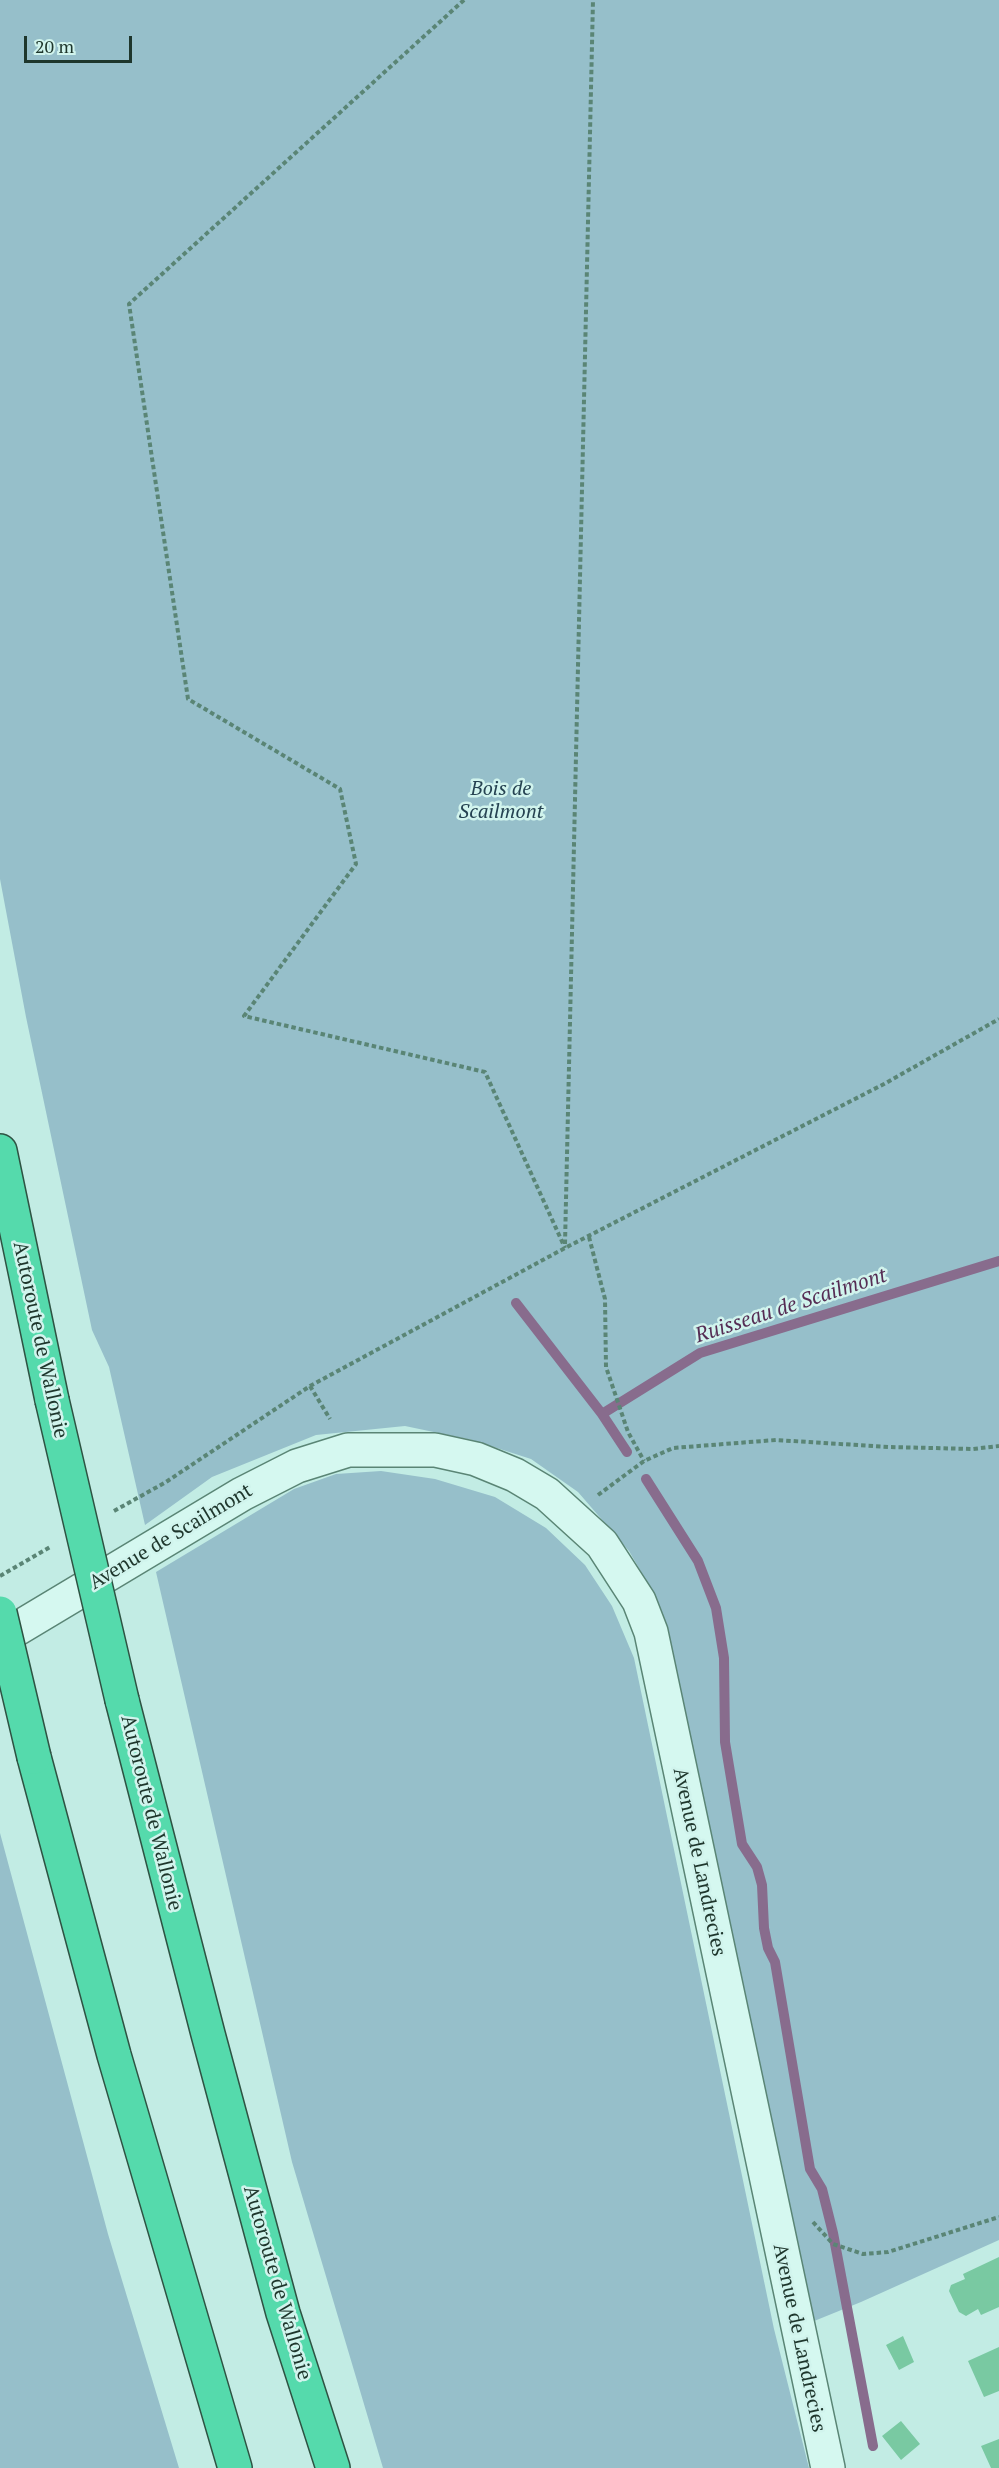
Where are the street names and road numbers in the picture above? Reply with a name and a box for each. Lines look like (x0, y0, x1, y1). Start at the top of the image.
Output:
street label: Autoroute de Wallonie (7, 1239, 73, 1441)
street label: Avenue de Scailmont (85, 1479, 257, 1595)
street label: Autoroute de Wallonie (115, 1713, 187, 1913)
street label: Avenue de Landrecies (667, 1765, 731, 1959)
street label: Autoroute de Wallonie (238, 2183, 316, 2383)
street label: Avenue de Landrecies (767, 2241, 831, 2435)

